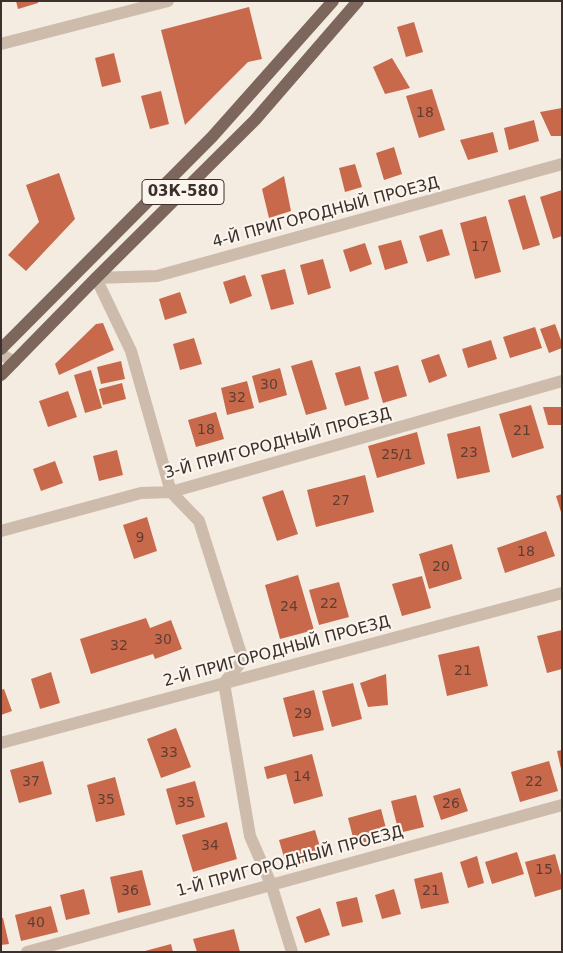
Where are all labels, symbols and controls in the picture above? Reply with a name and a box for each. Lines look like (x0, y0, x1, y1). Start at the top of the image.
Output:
house number: 18 (416, 105, 434, 121)
street label: 4-Й ПРИГОРОДНЫЙ ПРОЕЗД (210, 173, 442, 253)
road number: 03К-580 (142, 180, 224, 204)
house number: 17 (471, 239, 489, 255)
house number: 30 (260, 377, 278, 393)
house number: 32 (228, 390, 246, 406)
street label: 3-Й ПРИГОРОДНЫЙ ПРОЕЗД (162, 404, 394, 484)
house number: 18 (197, 422, 215, 438)
house number: 21 (513, 423, 531, 439)
house number: 23 (460, 445, 478, 461)
house number: 25/1 (381, 447, 413, 463)
house number: 27 (332, 493, 350, 509)
house number: 9 (136, 530, 144, 546)
house number: 18 (517, 544, 535, 560)
house number: 20 (432, 559, 450, 575)
house number: 22 (320, 596, 338, 612)
house number: 24 (280, 599, 298, 615)
street label: 2-Й ПРИГОРОДНЫЙ ПРОЕЗД (161, 612, 393, 692)
house number: 30 (154, 632, 172, 648)
house number: 32 (110, 638, 128, 654)
house number: 21 (454, 663, 472, 679)
house number: 29 (294, 706, 312, 722)
house number: 33 (160, 745, 178, 761)
house number: 14 (293, 769, 311, 785)
house number: 37 (22, 774, 40, 790)
house number: 22 (525, 774, 543, 790)
house number: 35 (97, 792, 115, 808)
house number: 35 (177, 795, 195, 811)
house number: 26 (442, 796, 460, 812)
street label: 1-Й ПРИГОРОДНЫЙ ПРОЕЗД (174, 822, 406, 902)
house number: 34 (201, 838, 219, 854)
house number: 15 (535, 862, 553, 878)
house number: 36 (121, 883, 139, 899)
house number: 21 (422, 883, 440, 899)
house number: 40 (27, 915, 45, 931)

